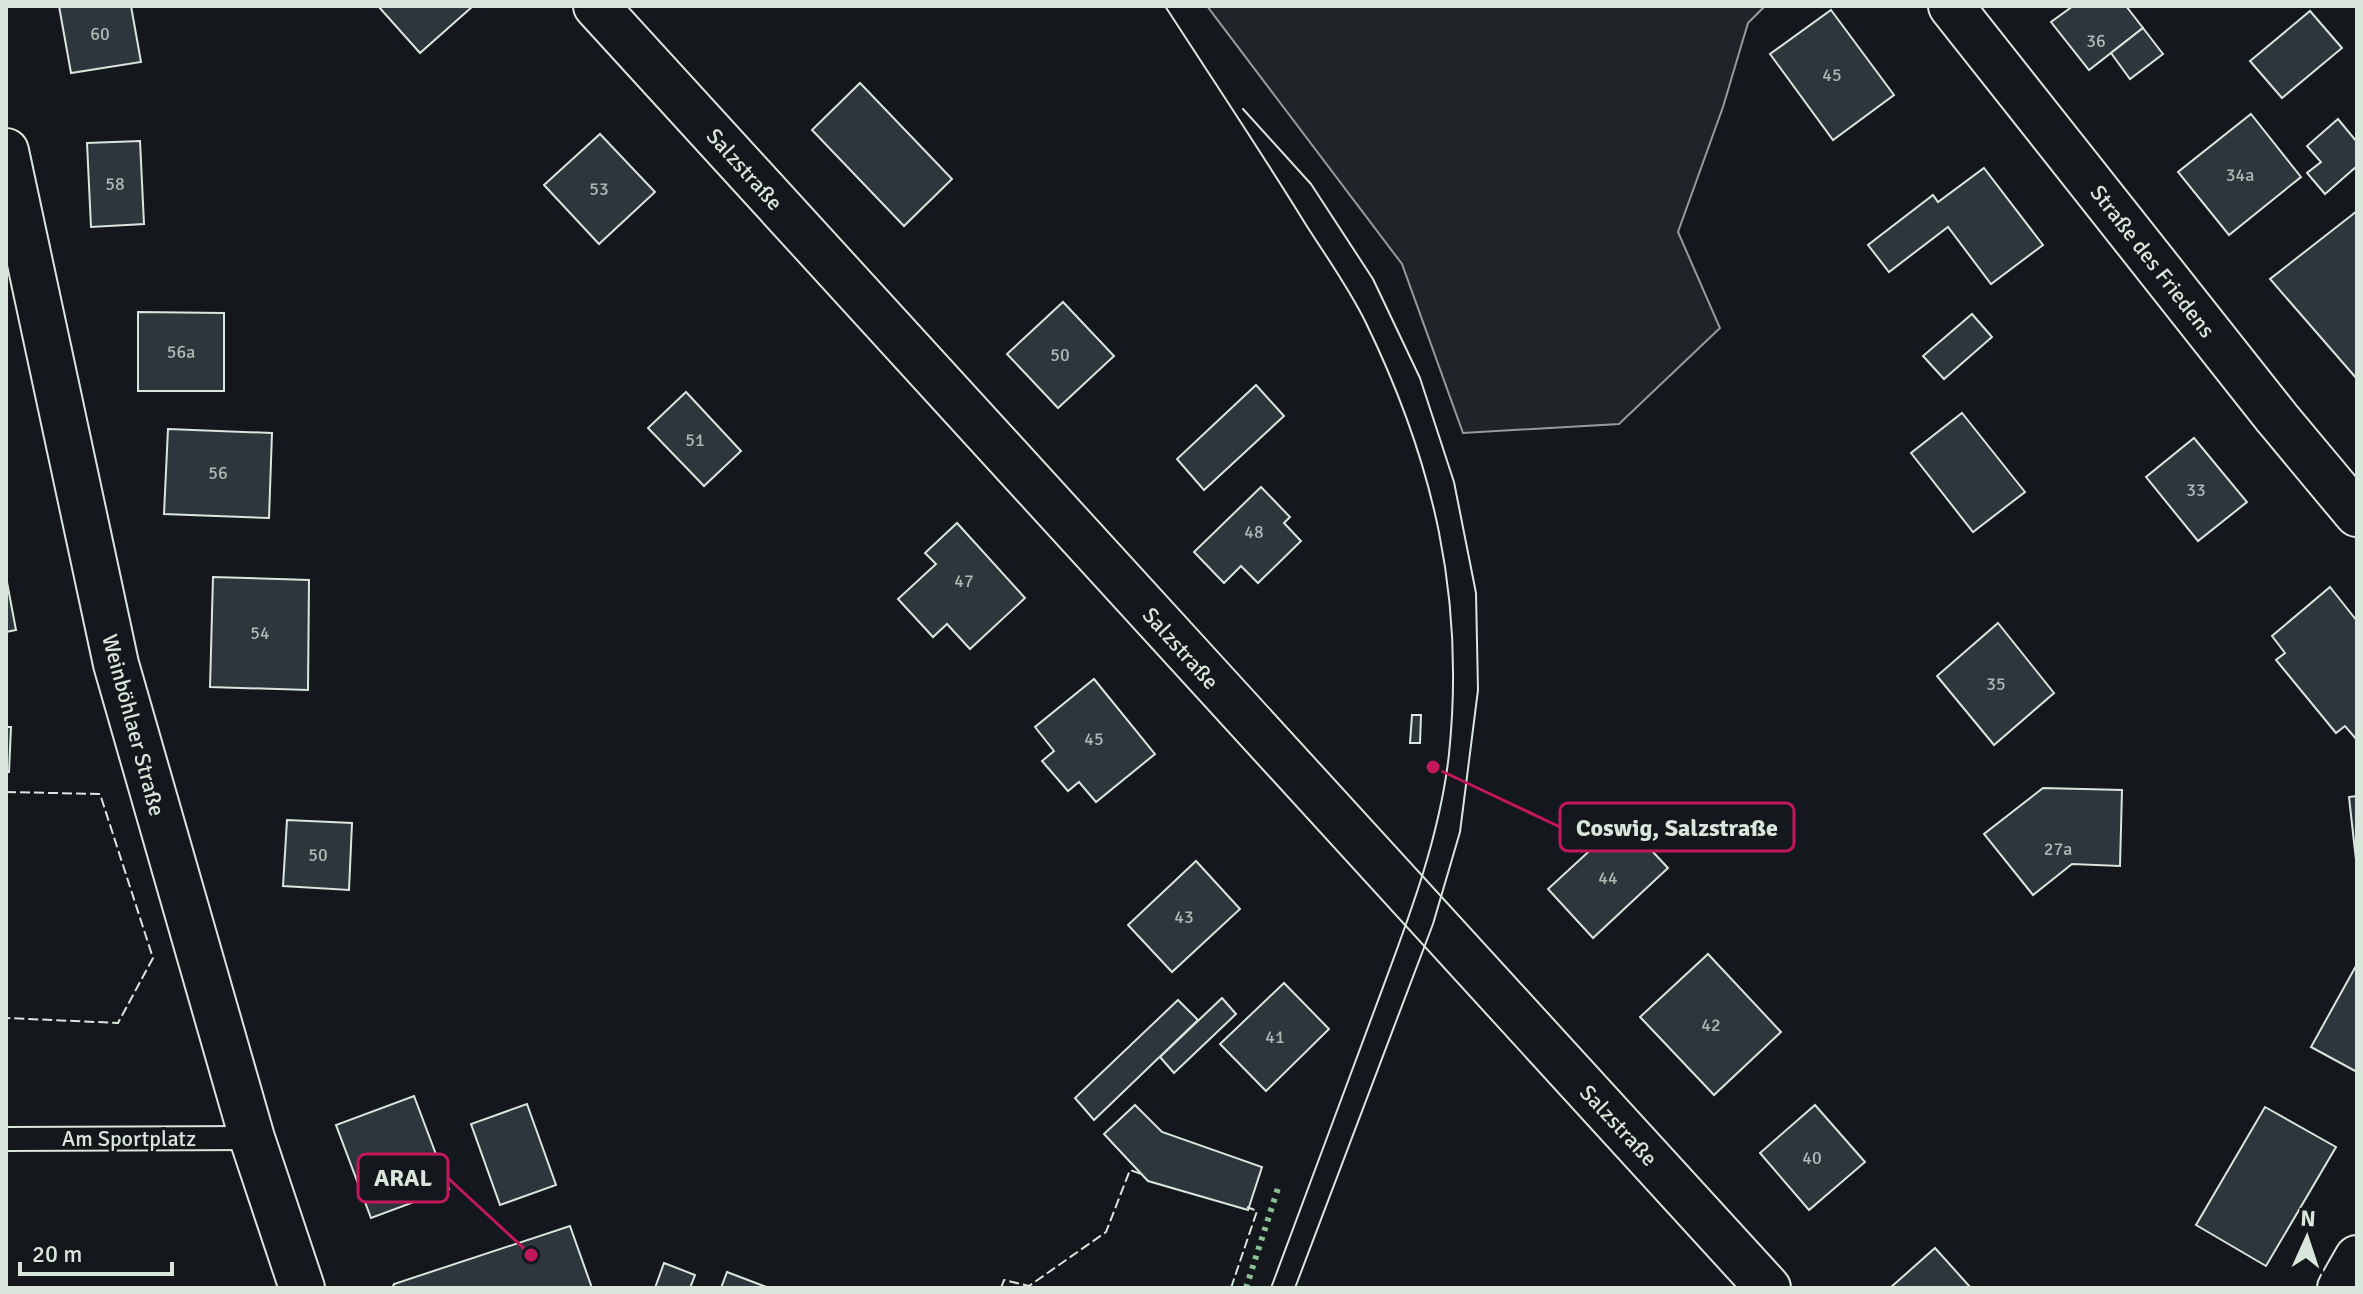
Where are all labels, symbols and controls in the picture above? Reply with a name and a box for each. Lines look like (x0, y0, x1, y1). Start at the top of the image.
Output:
house number: 60 (90, 23, 110, 45)
house number: 36 (2086, 30, 2106, 52)
house number: 45 (1822, 64, 1842, 86)
street label: Salzstraße (701, 123, 789, 216)
house number: 34a (2226, 164, 2254, 186)
house number: 58 (105, 173, 125, 195)
house number: 53 (589, 178, 609, 200)
street label: Straße des Friedens (2085, 180, 2221, 343)
house number: 56a (167, 341, 195, 363)
house number: 50 (1050, 344, 1070, 366)
house number: 51 (685, 429, 705, 451)
house number: 56 (208, 462, 228, 484)
house number: 33 (2186, 479, 2206, 501)
house number: 48 (1244, 521, 1264, 543)
house number: 47 (954, 570, 974, 592)
street label: Salzstraße (1137, 602, 1225, 695)
house number: 54 (250, 622, 270, 644)
street label: Weinböhlaer Straße (96, 631, 171, 819)
house number: 35 (1986, 673, 2006, 695)
house number: 45 (1084, 728, 1104, 750)
callout: Coswig, Salzstraße (1560, 803, 1794, 851)
text: Coswig, Salzstraße (1576, 813, 1778, 843)
house number: 27a (2044, 838, 2072, 860)
house number: 50 (308, 844, 328, 866)
house number: 44 (1598, 867, 1618, 889)
house number: 43 (1174, 906, 1194, 928)
house number: 42 (1701, 1014, 1721, 1036)
house number: 41 (1265, 1026, 1285, 1048)
street label: Salzstraße (1574, 1079, 1663, 1172)
street label: Am Sportplatz (62, 1125, 196, 1152)
house number: 40 (1802, 1147, 1822, 1169)
callout: ARAL (358, 1154, 448, 1202)
text: ARAL (374, 1163, 432, 1193)
north arrow (2267, 1198, 2347, 1278)
text: N (2300, 1205, 2316, 1232)
scale bar (20, 1226, 172, 1276)
text: 20 m (32, 1239, 82, 1269)

